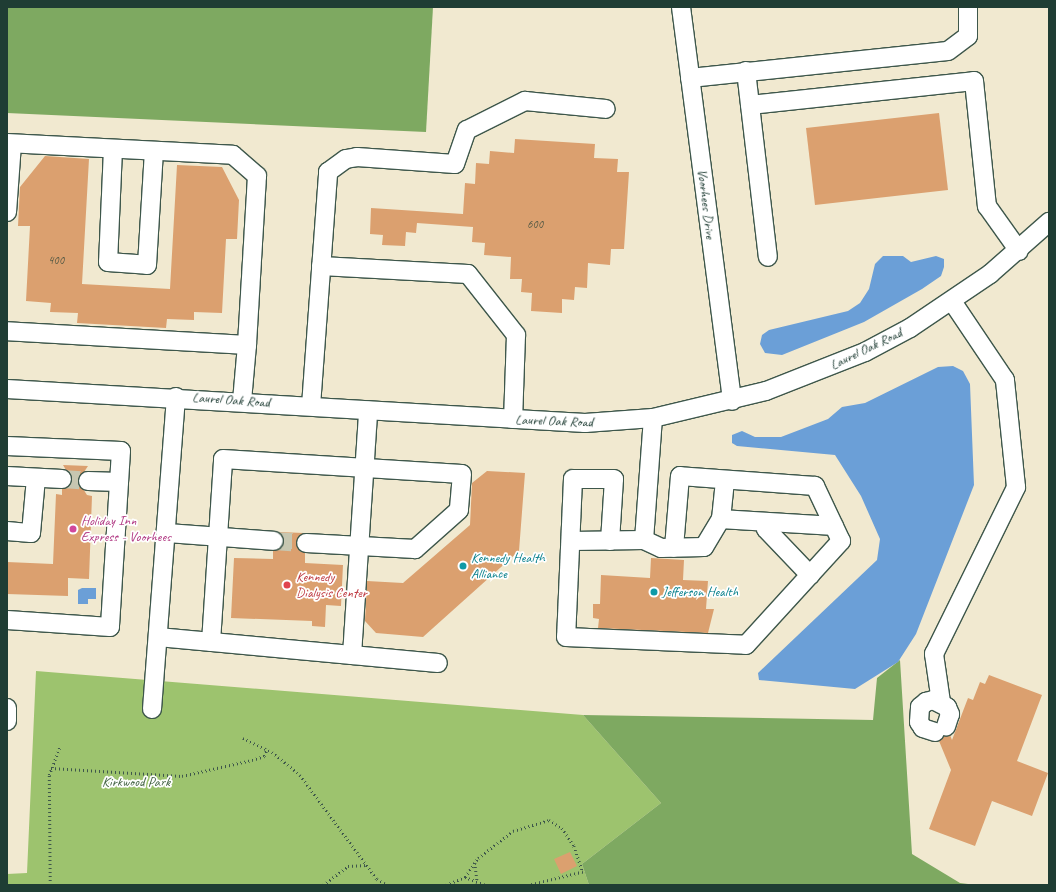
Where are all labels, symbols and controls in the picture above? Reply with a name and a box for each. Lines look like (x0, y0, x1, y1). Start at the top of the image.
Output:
street label: Voorhees Drive (693, 168, 719, 240)
house number: 600 (527, 218, 543, 232)
house number: 400 (48, 254, 64, 268)
street label: Laurel Oak Road (827, 324, 905, 374)
street label: Laurel Oak Road (192, 389, 270, 411)
street label: Laurel Oak Road (515, 411, 593, 431)
place label: Holiday Inn Express - Voorhees (81, 513, 171, 546)
marker: Holiday Inn Express - Voorhees (68, 524, 78, 534)
place label: Kennedy Health Alliance (471, 550, 544, 582)
marker: Kennedy Health Alliance (458, 561, 468, 571)
place label: Kennedy Dialysis Center (296, 569, 367, 602)
marker: Kennedy Dialysis Center (281, 579, 293, 591)
place label: Jefferson Health (662, 584, 738, 600)
marker: Jefferson Health (649, 587, 659, 597)
park label: Kirkwood Park (102, 774, 170, 790)

